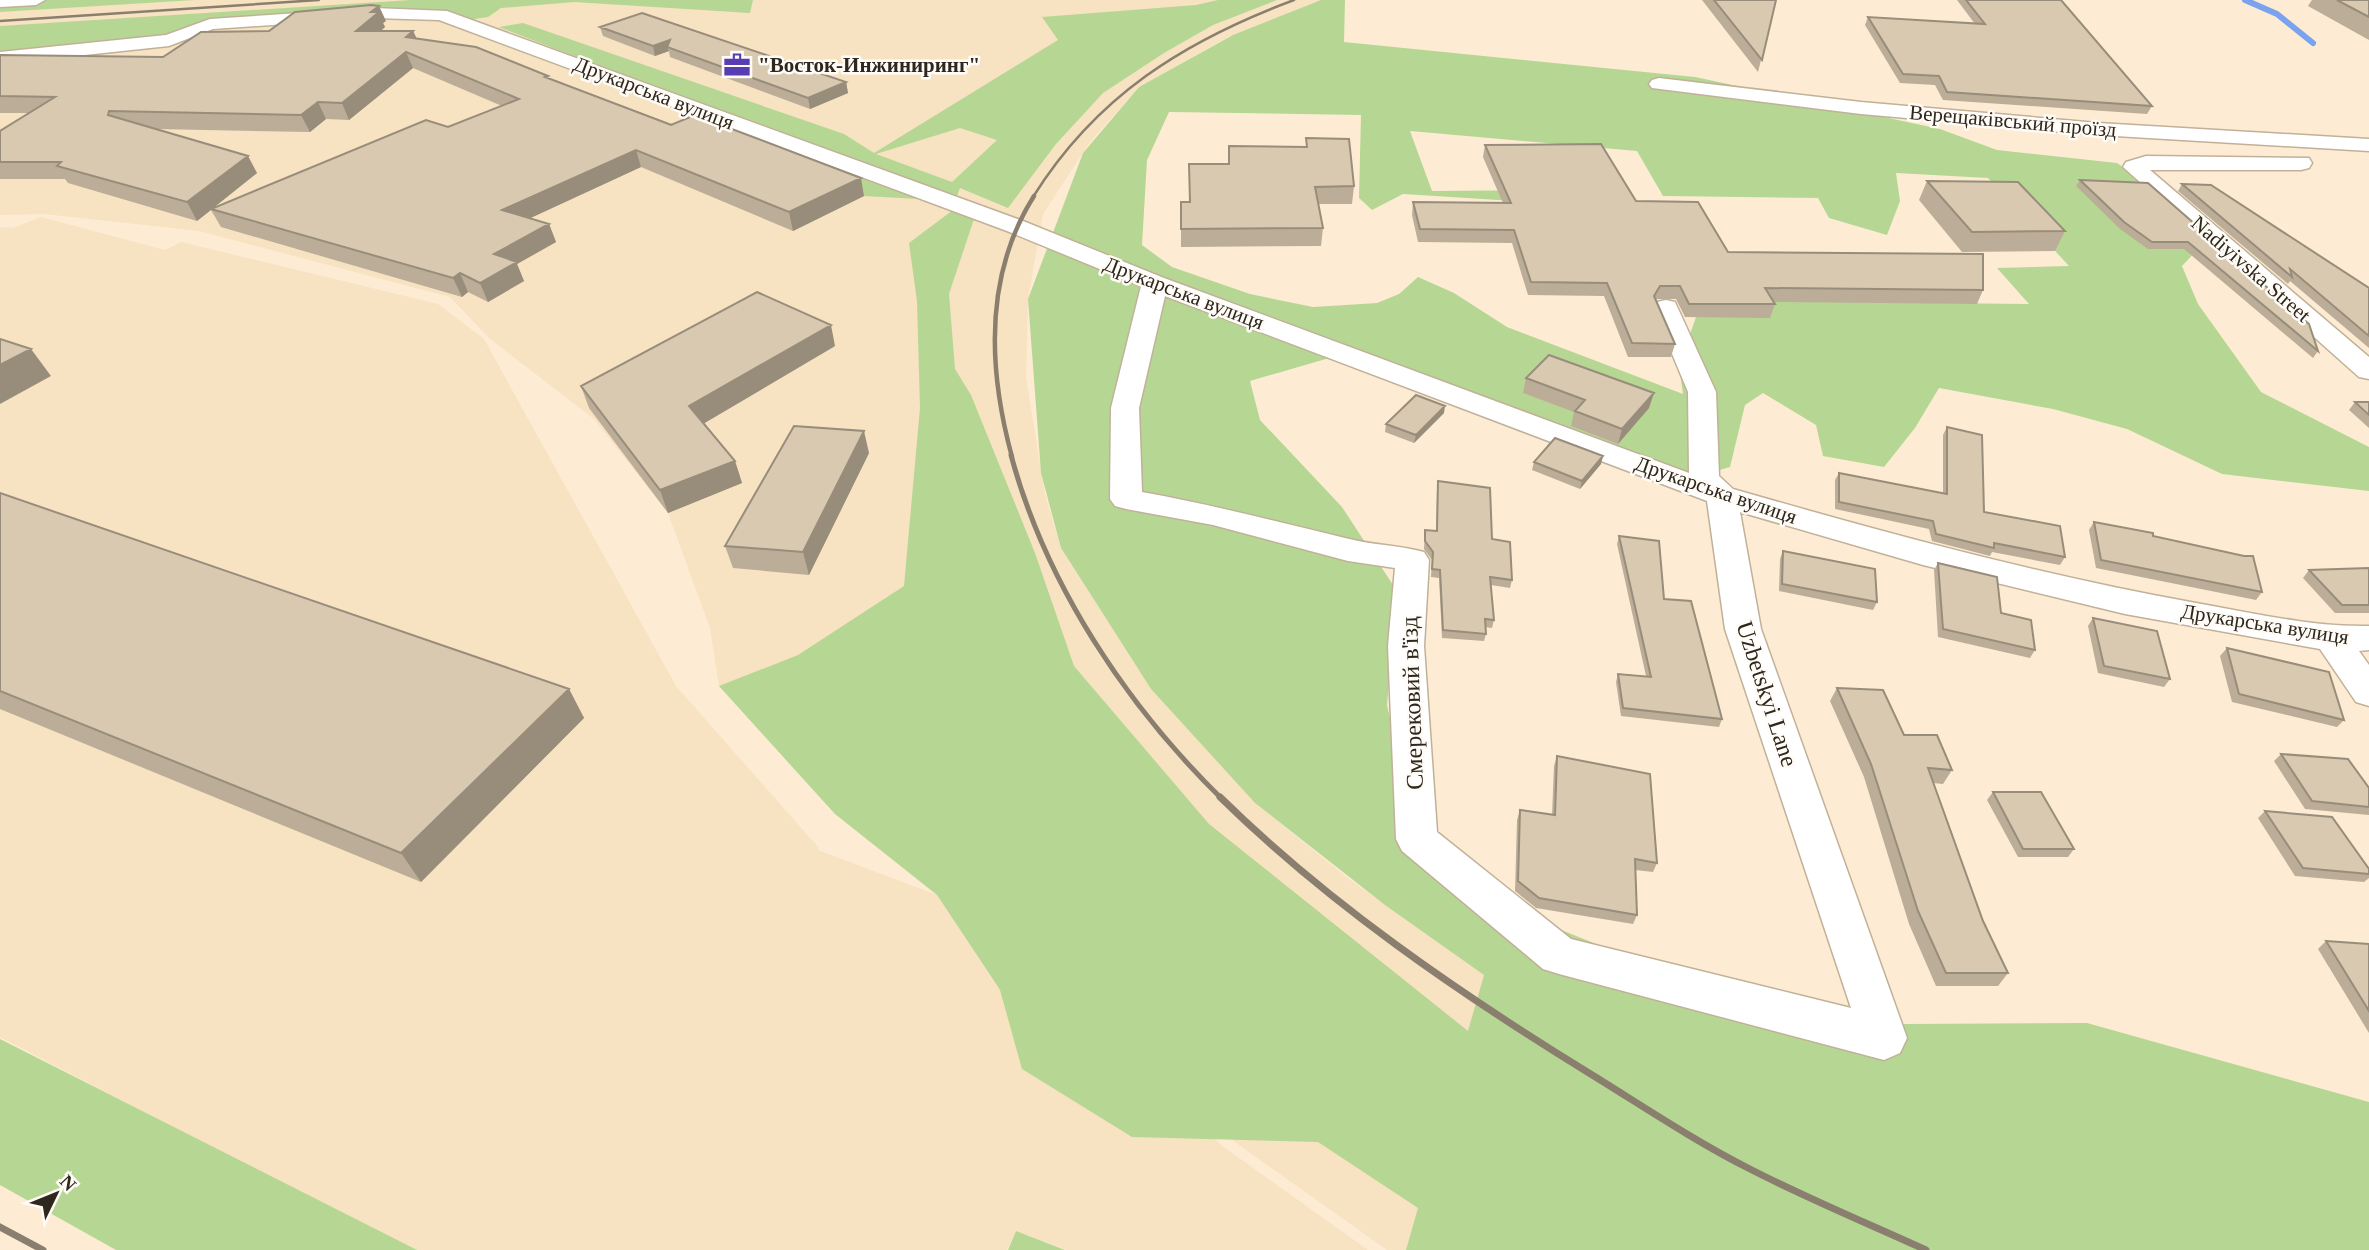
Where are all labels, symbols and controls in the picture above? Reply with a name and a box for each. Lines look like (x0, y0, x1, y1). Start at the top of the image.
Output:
office icon: "Восток-Инжиниринг" (722, 50, 752, 80)
street label: Друкарська вулиця (571, 51, 738, 135)
place label: "Восток-Инжиниринг" (758, 53, 980, 77)
street label: Верещаківський проїзд (1908, 100, 2118, 142)
street label: Nadiyivska Street (2187, 211, 2316, 327)
street label: Друкарська вулиця (1101, 251, 1268, 335)
street label: Друкарська вулиця (1632, 451, 1800, 529)
street label: Друкарська вулиця (2179, 599, 2351, 649)
street label: Смерековий в'їзд (1396, 616, 1428, 790)
street label: Uzbetskyi Lane (1731, 618, 1803, 770)
north arrow (21, 1159, 91, 1229)
text: N (56, 1171, 81, 1195)

